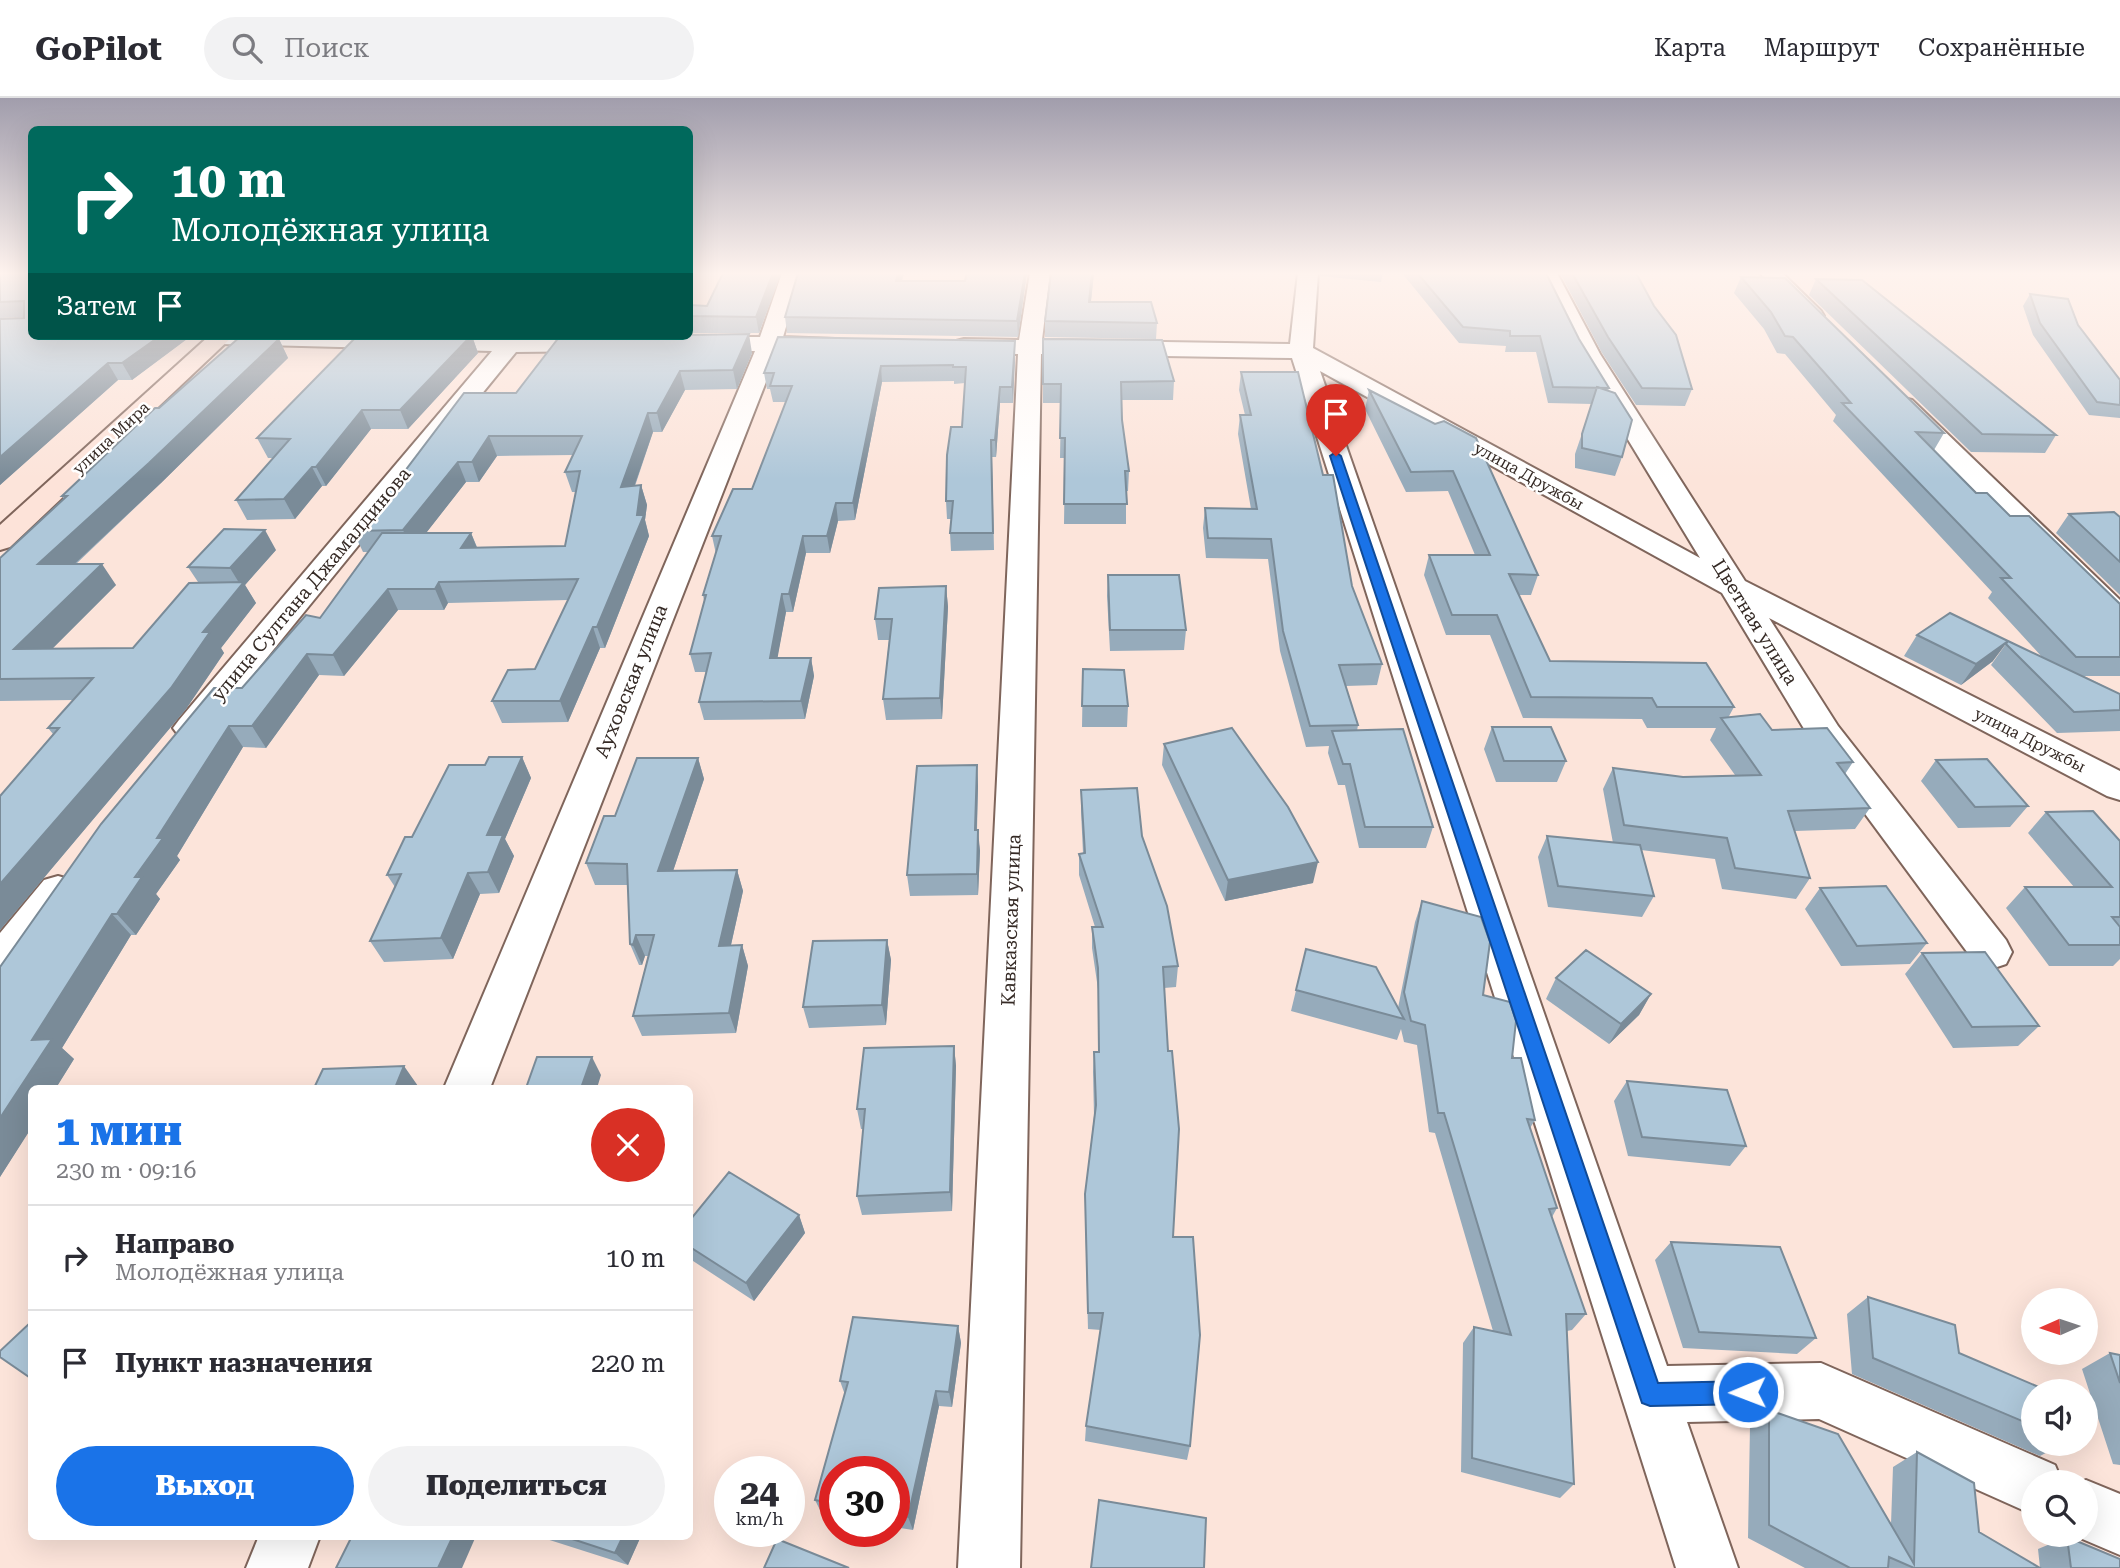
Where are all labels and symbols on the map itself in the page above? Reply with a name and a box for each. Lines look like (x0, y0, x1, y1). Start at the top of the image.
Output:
pin (1306, 384, 1366, 456)
street label: улица Мира (69, 397, 153, 478)
street label: улица Дружбы (1471, 438, 1587, 514)
street label: улица Султана Джамалдинова (206, 462, 416, 705)
street label: Цветная улица (1707, 555, 1803, 690)
street label: Ауховская улица (590, 600, 673, 761)
street label: улица Дружбы (1971, 704, 2089, 776)
street label: Кавказская улица (997, 833, 1026, 1006)
north arrow (2021, 1288, 2098, 1365)
position arrow (1711, 1355, 1785, 1429)
speed limit sign: 30 (819, 1456, 910, 1547)

